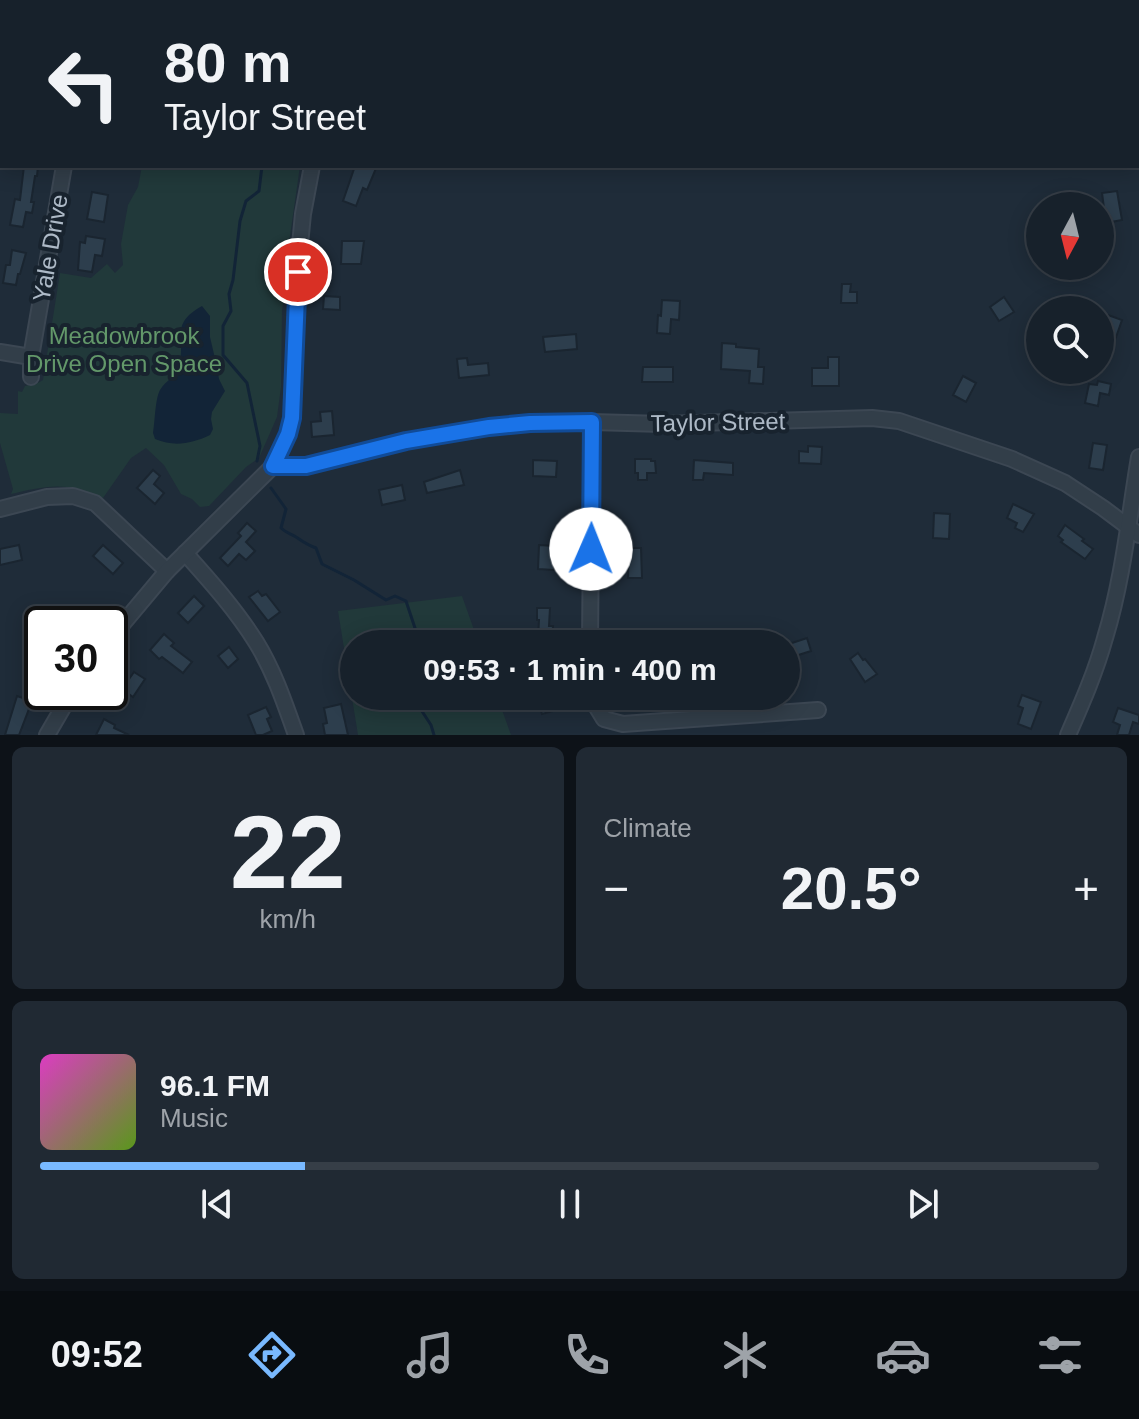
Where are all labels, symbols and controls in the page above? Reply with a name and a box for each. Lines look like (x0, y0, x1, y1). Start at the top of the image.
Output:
text: 80 m (164, 31, 292, 94)
icon: left (32, 32, 136, 136)
text: Taylor Street (164, 97, 366, 138)
street label: Yale Drive (27, 192, 73, 304)
north arrow (1026, 192, 1114, 280)
map controls (1026, 192, 1114, 384)
pin (264, 238, 332, 306)
icon: arrive (276, 250, 320, 294)
button: search (1026, 296, 1114, 384)
park label: Meadowbrook Drive Open Space (26, 322, 222, 377)
street label: Taylor Street (650, 407, 786, 437)
position arrow (549, 507, 633, 591)
speed limit sign: 30 (24, 606, 128, 710)
text: 09:53 · 1 min · 400 m (423, 653, 717, 686)
text: 22 (230, 794, 346, 910)
text: Climate (604, 813, 692, 843)
text: 20.5° (781, 855, 922, 922)
text: − (604, 864, 629, 913)
text: + (1073, 864, 1099, 913)
text: km/h (260, 904, 316, 934)
text: 96.1 FM (160, 1069, 270, 1102)
text: Music (160, 1103, 228, 1133)
icon: previous (195, 1182, 239, 1226)
icon: pause (548, 1182, 592, 1226)
icon: next (901, 1182, 945, 1226)
icon: directions (244, 1327, 300, 1383)
icon: music (402, 1327, 458, 1383)
icon: phone (559, 1327, 615, 1383)
icon: climate (717, 1327, 773, 1383)
icon: car (875, 1327, 931, 1383)
icon: filters (1032, 1327, 1088, 1383)
text: 09:52 (51, 1334, 143, 1375)

